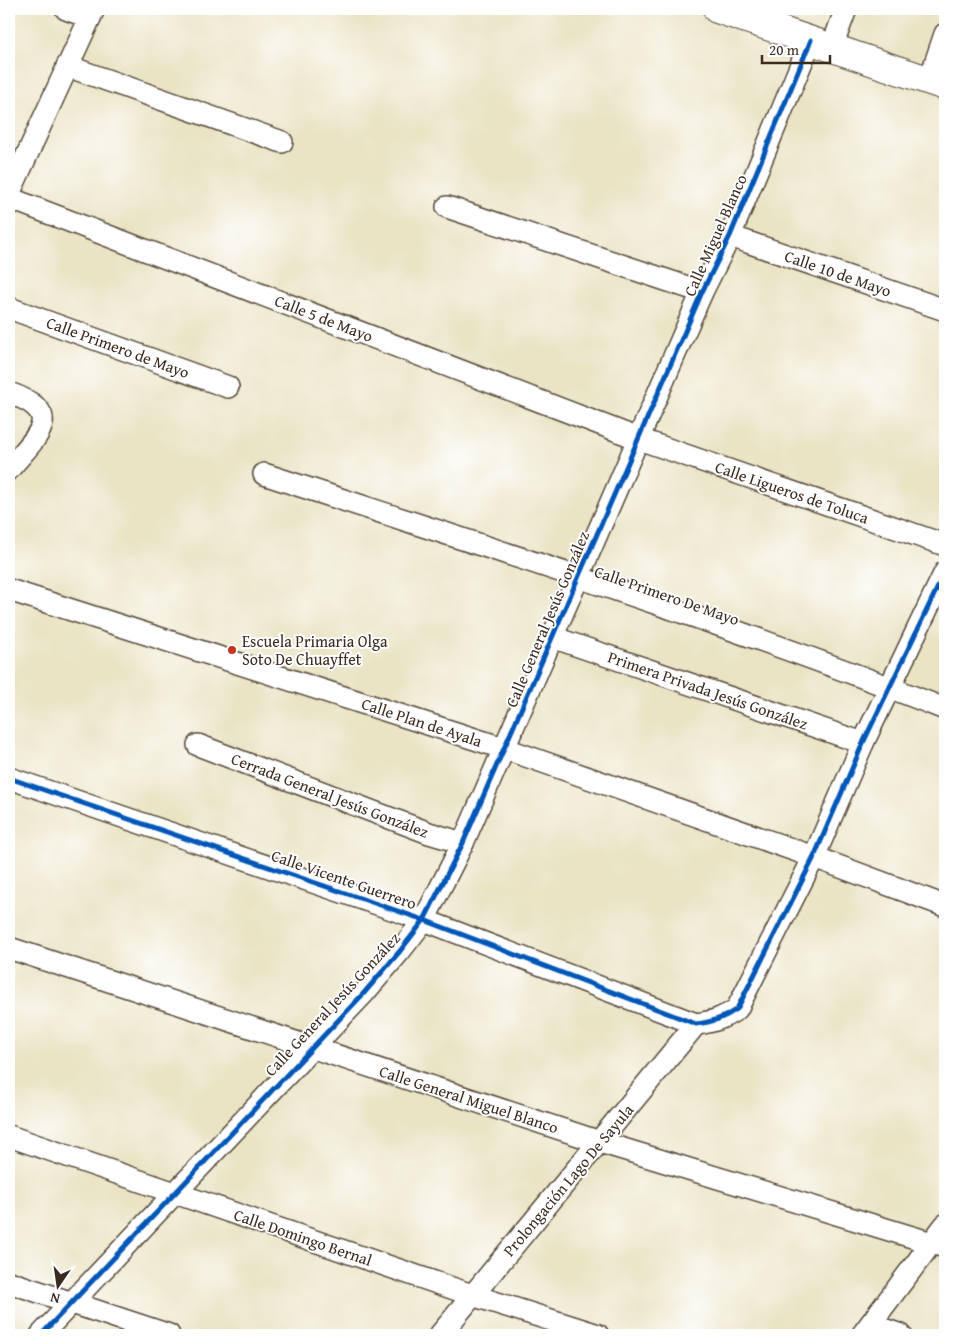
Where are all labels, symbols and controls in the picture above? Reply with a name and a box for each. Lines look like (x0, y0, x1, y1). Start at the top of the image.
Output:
scale bar (762, 32, 829, 64)
text: 20 m (769, 39, 800, 60)
street label: Calle Miguel Blanco (677, 170, 753, 300)
street label: Calle 10 de Mayo (781, 244, 895, 302)
street label: Calle 5 de Mayo (271, 288, 377, 348)
street label: Calle Primero de Mayo (43, 310, 193, 384)
street label: Calle Ligueros de Toluca (712, 454, 872, 530)
street label: Calle General Jesús González (499, 527, 595, 711)
street label: Calle Primero De Mayo (591, 559, 743, 631)
place label: Escuela Primaria Olga Soto De Chuayffet (242, 629, 388, 671)
marker: Escuela Primaria Olga Soto De Chuayffet (226, 644, 238, 656)
street label: Primera Privada Jesús González (605, 644, 811, 736)
street label: Calle Plan de Ayala (359, 691, 486, 753)
street label: Cerrada General Jesús González (228, 746, 432, 844)
street label: Calle Vicente Guerrero (268, 843, 420, 915)
street label: Calle General Jesús González (259, 927, 405, 1081)
street label: Calle General Miguel Blanco (376, 1059, 562, 1139)
street label: Prolongación Lago De Sayula (497, 1098, 639, 1261)
street label: Calle Domingo Bernal (231, 1202, 376, 1272)
north arrow (32, 1262, 82, 1312)
text: N (48, 1288, 62, 1309)

